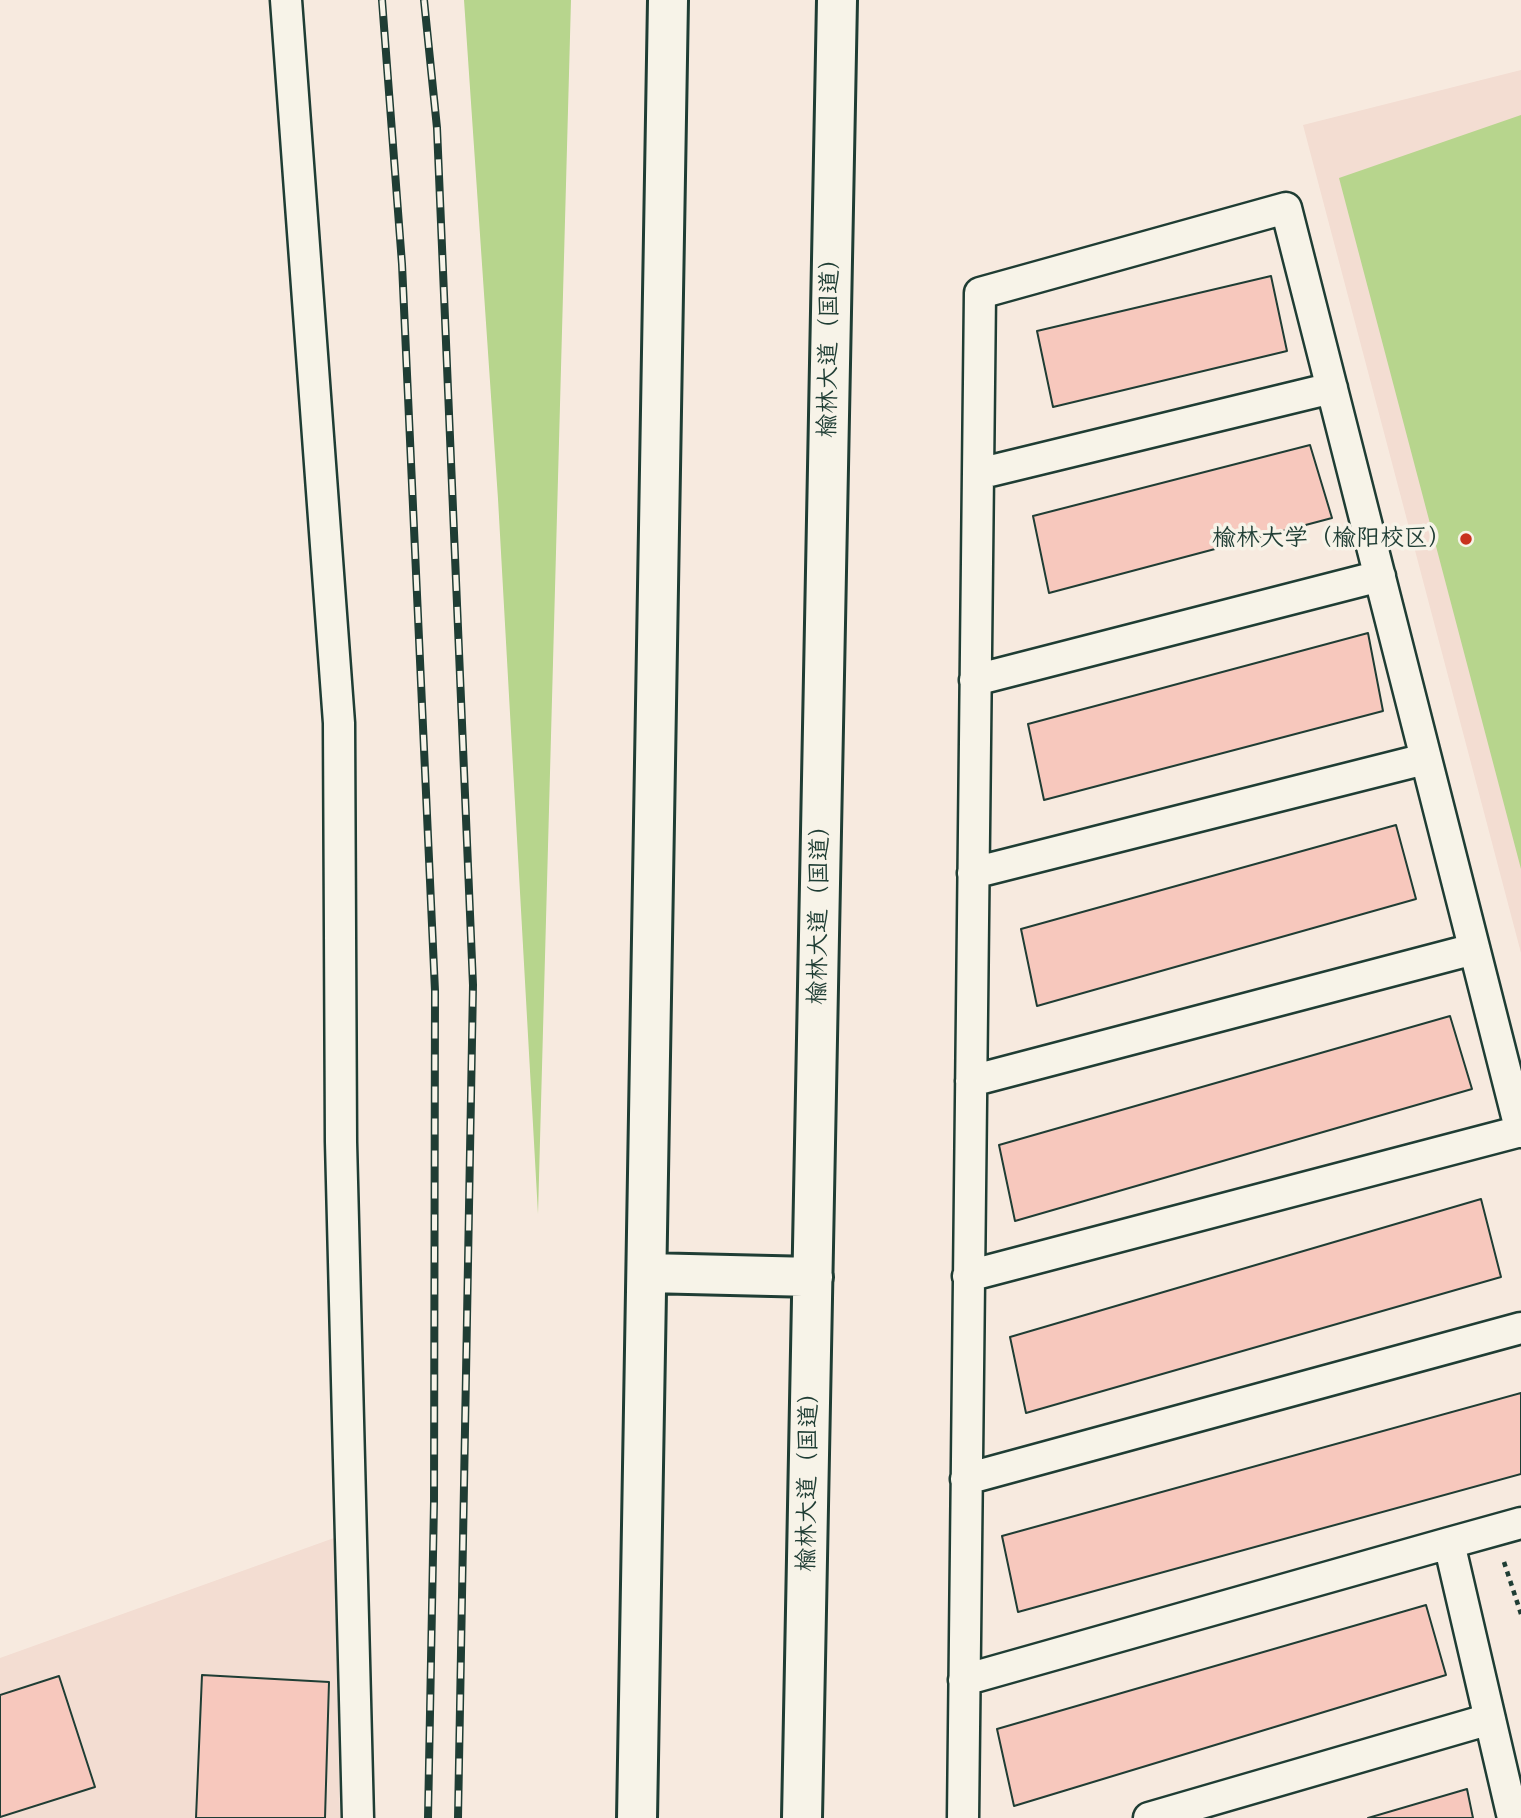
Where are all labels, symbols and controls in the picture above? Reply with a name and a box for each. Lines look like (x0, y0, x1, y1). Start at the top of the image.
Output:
street label: 榆林大道（国道） (814, 246, 846, 438)
place label: 榆林大学（榆阳校区） (1212, 525, 1452, 553)
marker: 榆林大学（榆阳校区） (1458, 531, 1474, 547)
street label: 榆林大道（国道） (804, 813, 836, 1005)
street label: 榆林大道（国道） (793, 1380, 825, 1572)

